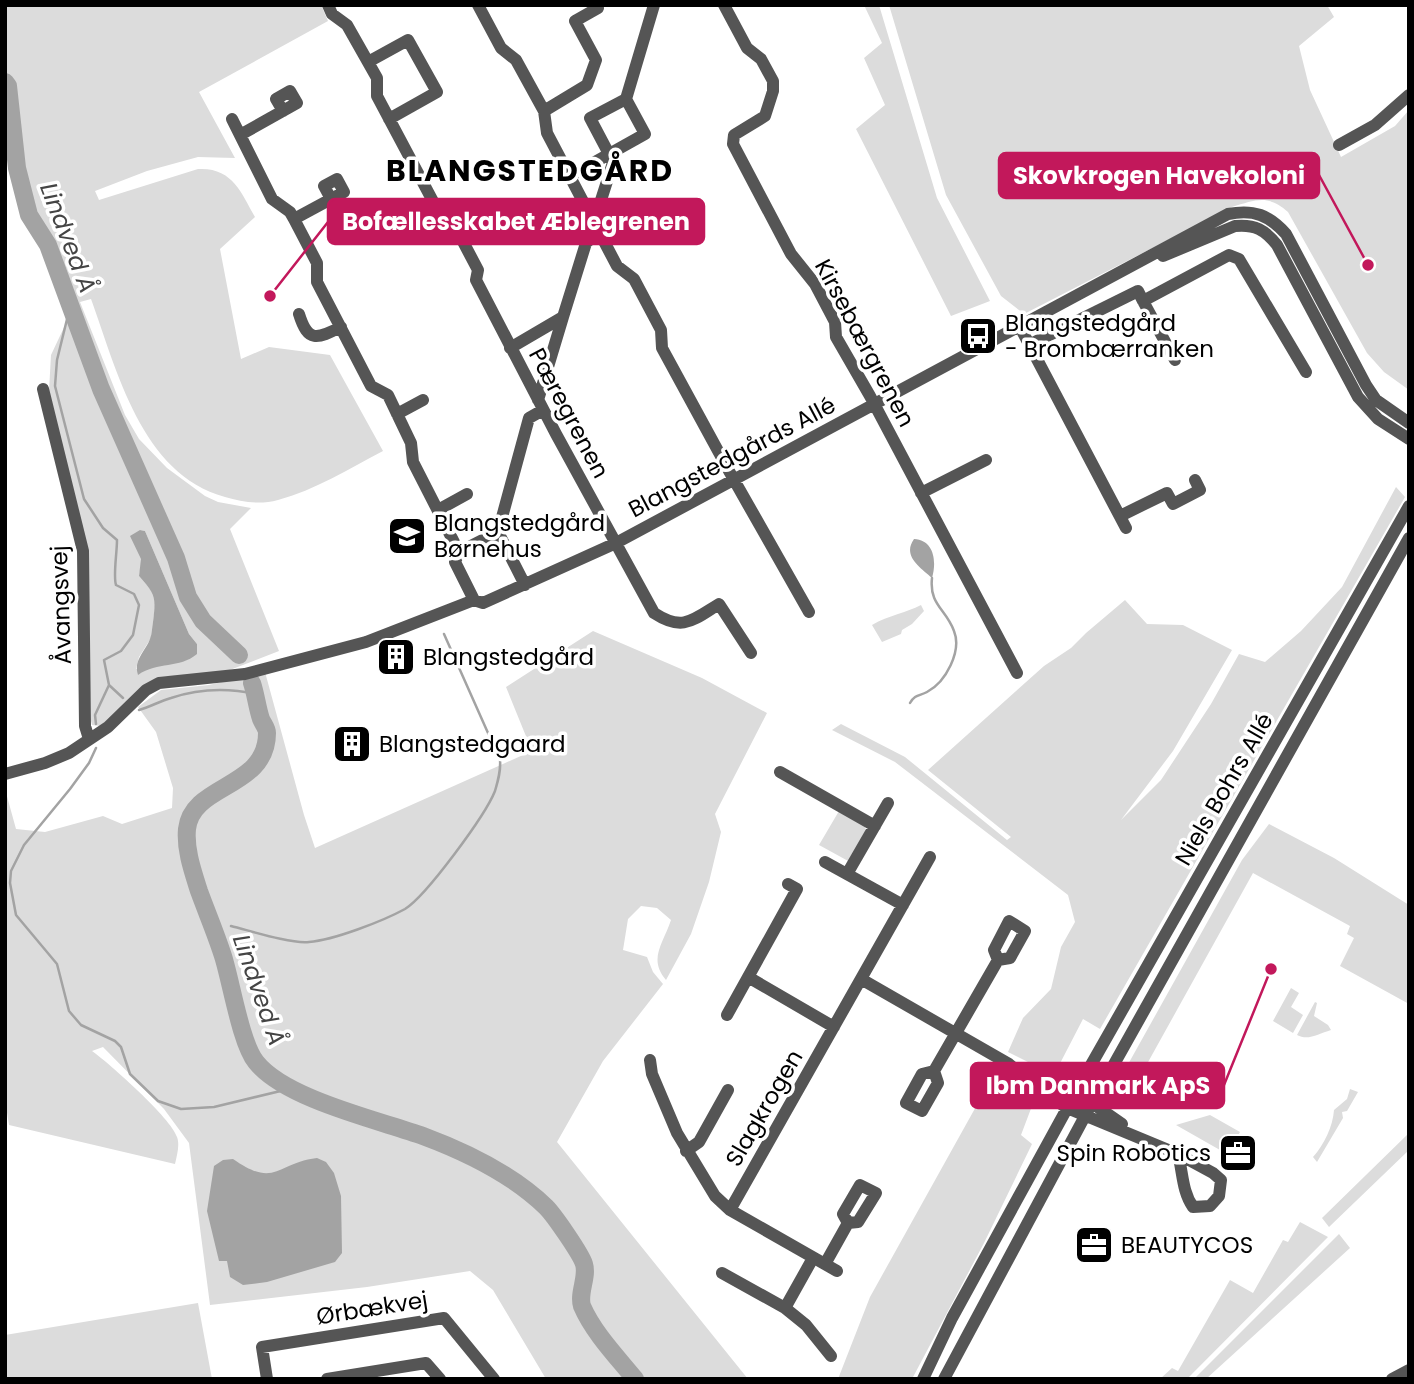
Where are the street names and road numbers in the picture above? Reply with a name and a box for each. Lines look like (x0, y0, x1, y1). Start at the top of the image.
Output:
street label: Kirsebærgrenen (807, 253, 923, 433)
street label: Pæregrenen (521, 342, 617, 484)
street label: Blangstedgårds Allé (623, 389, 841, 525)
street label: Åvangsvej (43, 545, 79, 665)
street label: Niels Bohrs Allé (1167, 707, 1281, 871)
street label: Slagkrogen (718, 1044, 810, 1172)
street label: Ørbækvej (314, 1283, 430, 1333)

